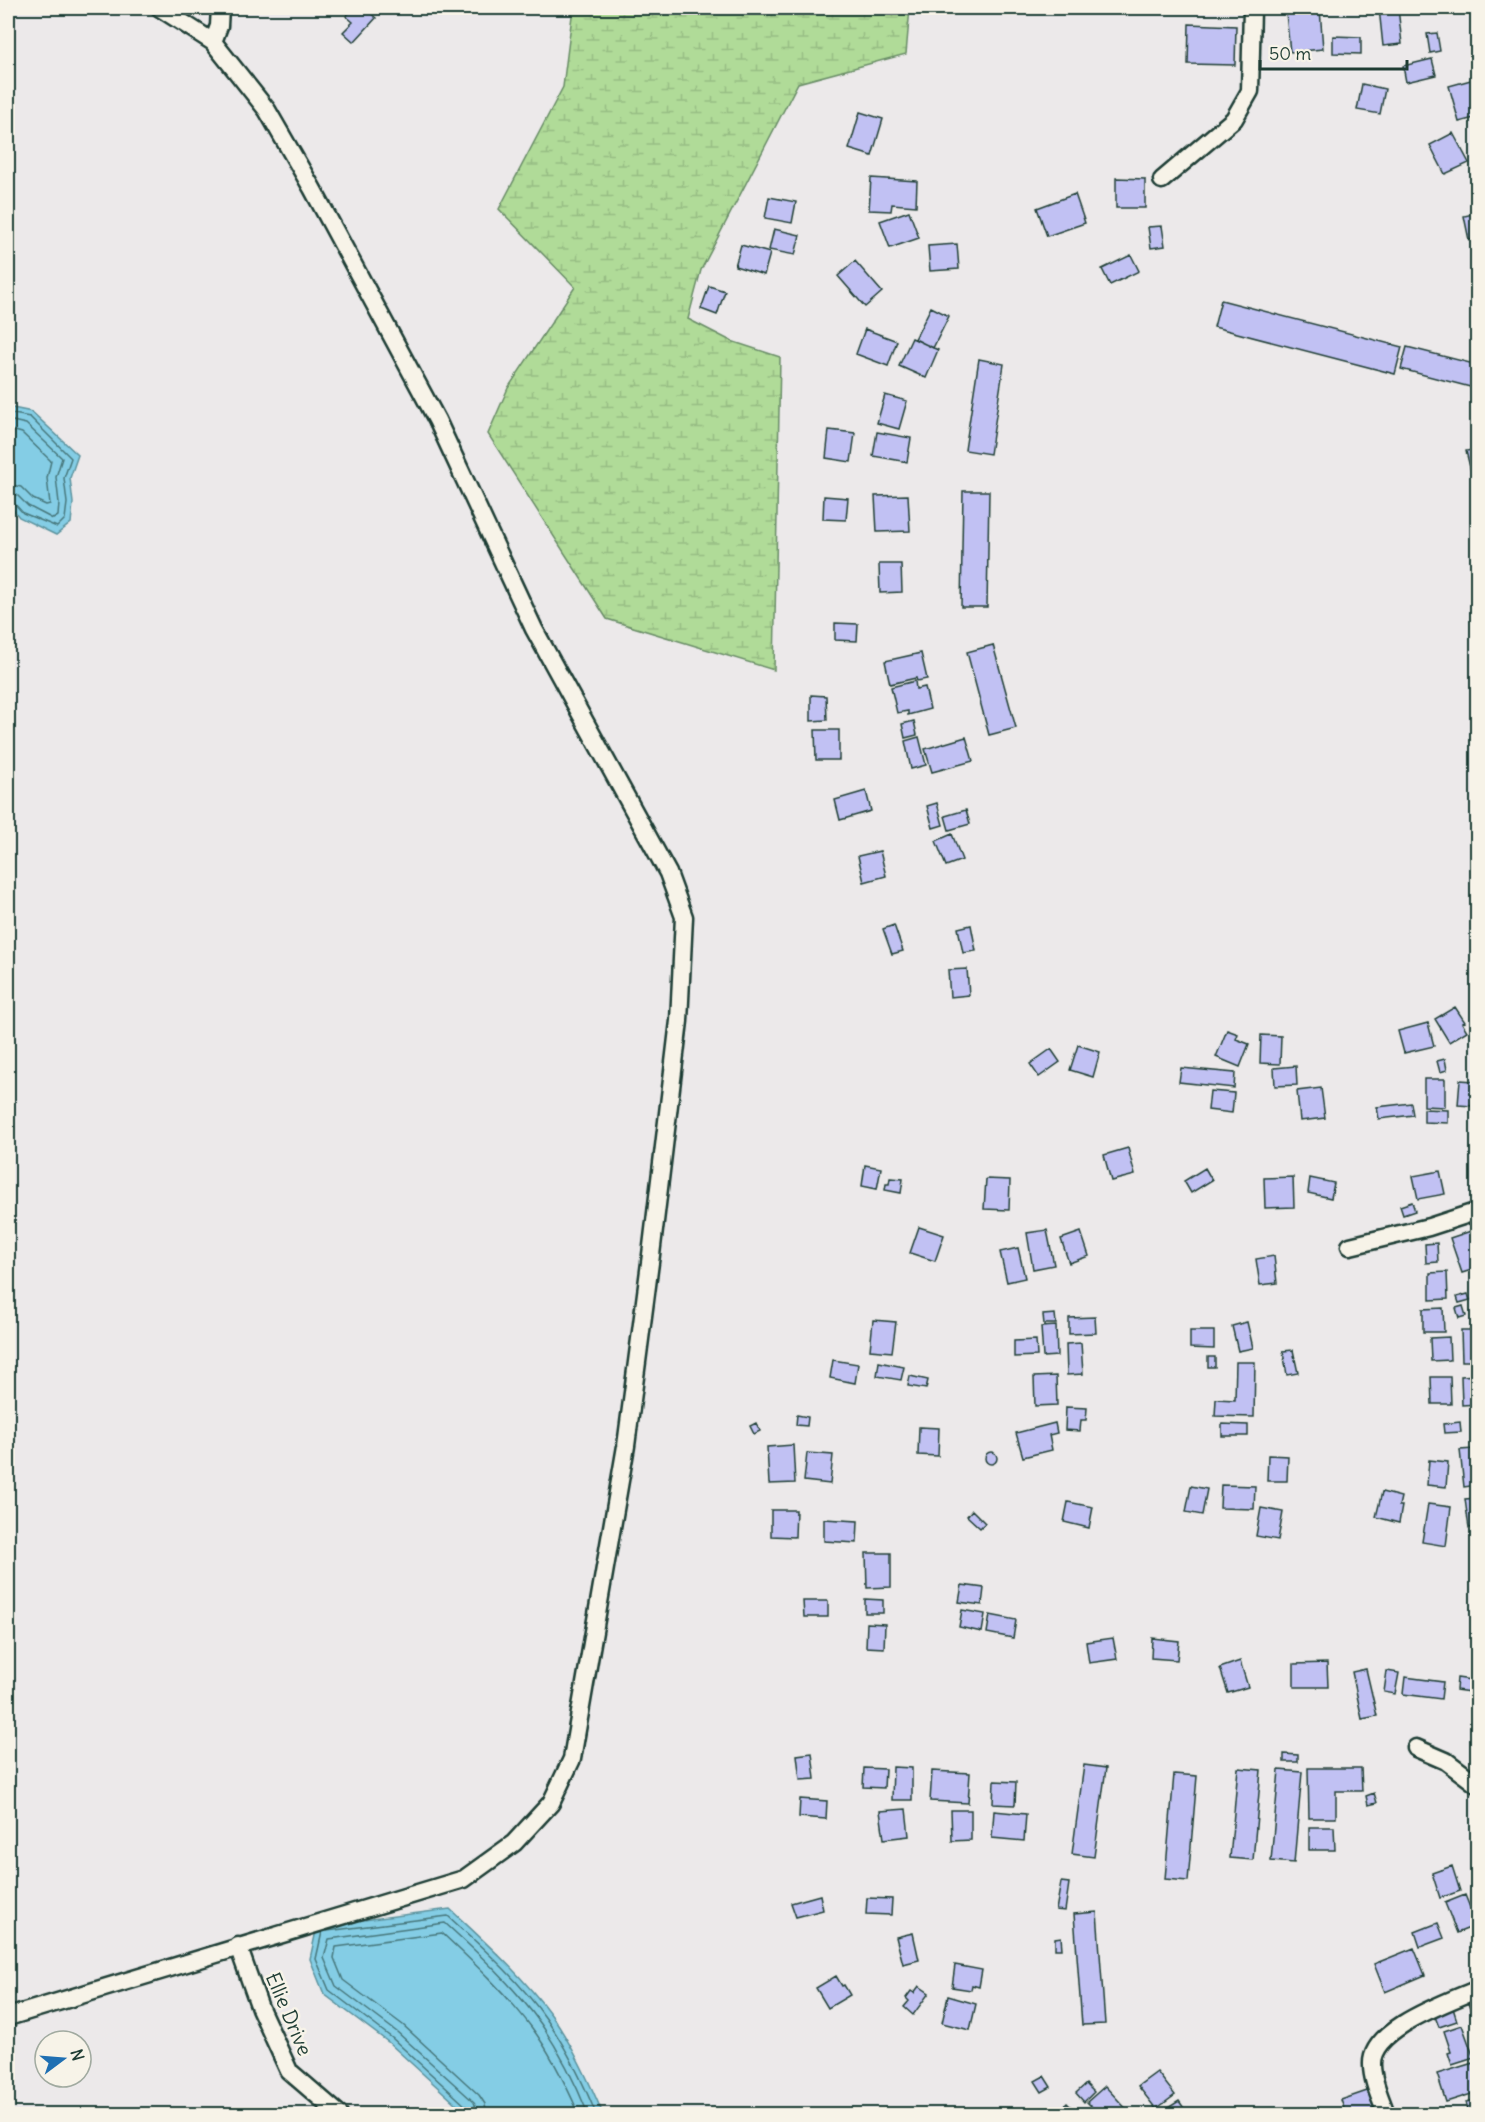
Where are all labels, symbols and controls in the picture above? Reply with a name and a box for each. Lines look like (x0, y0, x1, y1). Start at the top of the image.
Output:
scale bar (1260, 33, 1407, 71)
text: 50 m (1269, 42, 1311, 65)
street label: Ellie Drive (261, 1968, 318, 2059)
north arrow (33, 2029, 93, 2089)
text: N (66, 2047, 89, 2063)

